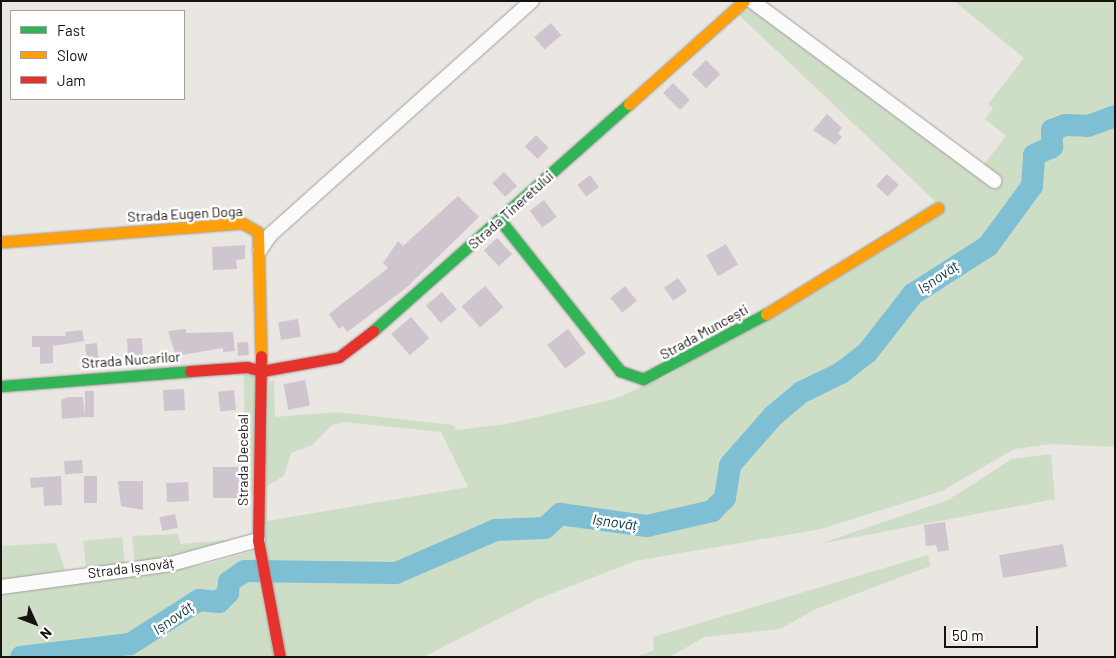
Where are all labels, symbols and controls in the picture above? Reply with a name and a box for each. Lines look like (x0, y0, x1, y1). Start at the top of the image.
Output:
legend (10, 10, 185, 100)
text: Fast (57, 21, 85, 39)
text: Slow (57, 46, 88, 64)
text: Jam (57, 71, 86, 89)
street label: Strada Tineretului (465, 167, 557, 253)
street label: Strada Eugen Doga (127, 203, 243, 225)
water label: Ișnovăț (914, 257, 962, 297)
street label: Strada Muncești (657, 301, 751, 363)
street label: Strada Nucarilor (81, 348, 181, 372)
street label: Strada Decebal (235, 414, 251, 506)
water label: Ișnovăț (591, 510, 639, 534)
street label: Strada Ișnovăț (87, 554, 175, 582)
north arrow (10, 598, 60, 648)
water label: Ișnovăț (149, 598, 197, 638)
scale bar (946, 616, 1040, 648)
text: N (37, 624, 56, 643)
text: 50 m (952, 626, 984, 644)

